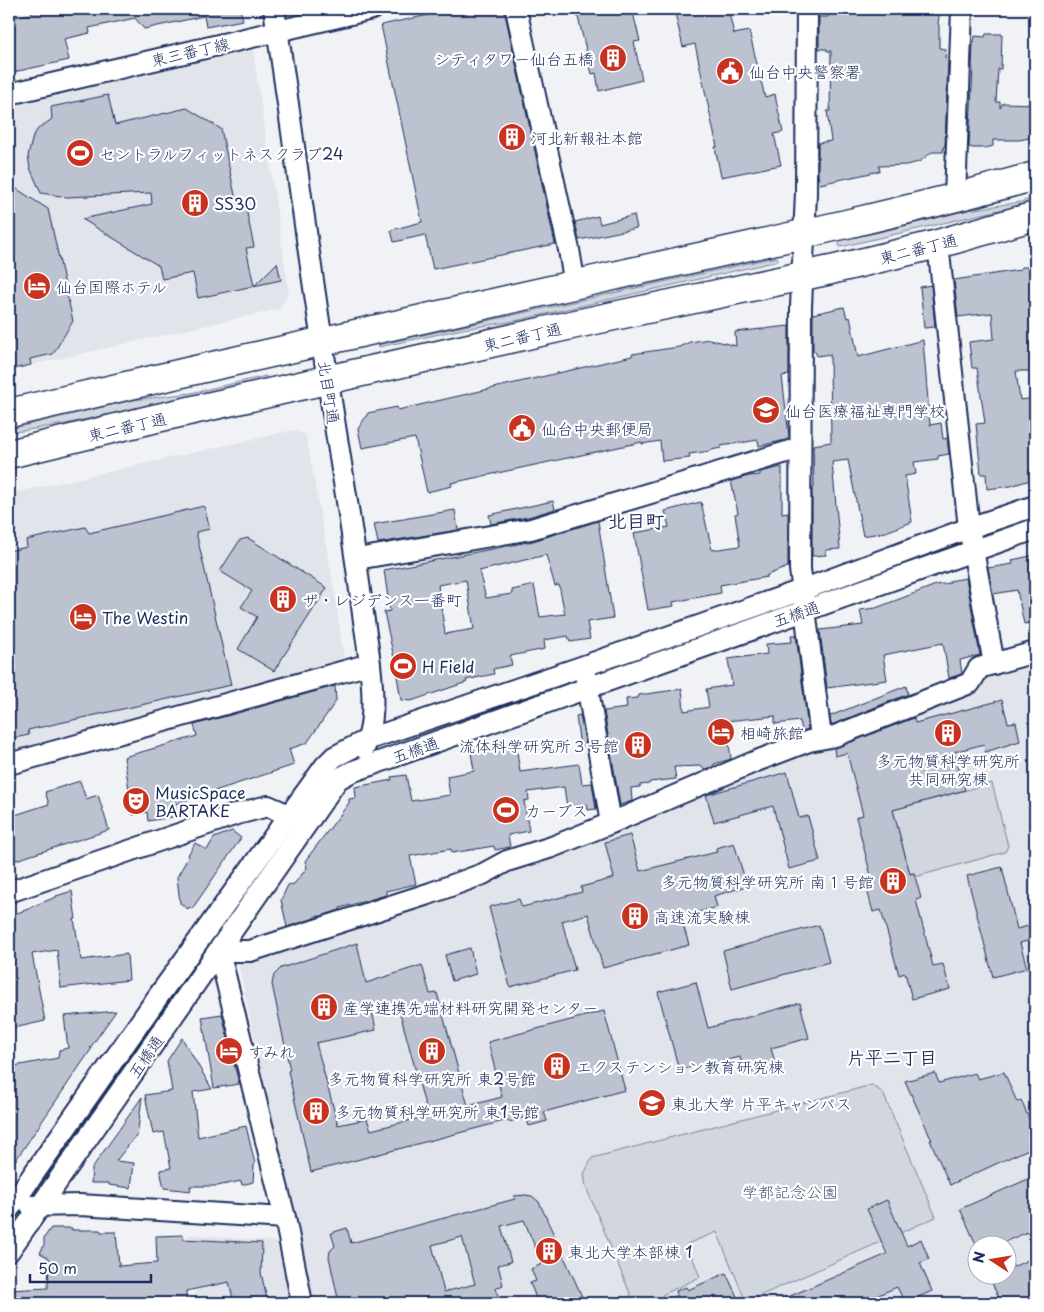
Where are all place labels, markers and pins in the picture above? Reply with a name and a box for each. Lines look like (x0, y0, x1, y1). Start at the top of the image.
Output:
building icon: シティタワー仙台五橋 (598, 43, 628, 73)
place label: シティタワー仙台五橋 (434, 46, 594, 70)
public building icon: 仙台中央警察署 (715, 56, 745, 86)
place label: 仙台中央警察署 (749, 59, 861, 83)
building icon: 河北新報社本館 (497, 122, 527, 152)
place label: 河北新報社本館 (531, 125, 643, 149)
sports icon: セントラルフィットネスクラブ24 (65, 138, 95, 168)
place label: セントラルフィットネスクラブ24 (99, 141, 344, 165)
building icon: SS30 (180, 188, 210, 218)
place label: SS30 (214, 191, 256, 215)
hotel icon: 仙台国際ホテル (22, 271, 52, 301)
place label: 仙台国際ホテル (56, 274, 167, 298)
school or university icon: 仙台医療福祉専門学校 (751, 395, 781, 425)
place label: 仙台医療福祉専門学校 (785, 398, 945, 422)
public building icon: 仙台中央郵便局 (507, 413, 537, 443)
place label: 仙台中央郵便局 (541, 416, 653, 440)
building icon: ザ・レジデンス一番町 (268, 584, 298, 614)
place label: ザ・レジデンス一番町 (302, 587, 462, 611)
hotel icon: The Westin (68, 602, 98, 632)
place label: The Westin (102, 605, 188, 629)
sports icon: H Field (388, 651, 418, 681)
place label: H Field (422, 654, 475, 678)
hotel icon: 相崎旅館 (706, 717, 736, 747)
building icon: 多元物質科学研究所 共同研究棟 (933, 718, 963, 748)
place label: 相崎旅館 (740, 720, 804, 744)
building icon: 流体科学研究所３号館 (623, 730, 653, 760)
place label: 流体科学研究所３号館 (459, 733, 619, 757)
place label: 多元物質科学研究所 共同研究棟 (876, 748, 1020, 790)
place label: MusicSpace BARTAKE (155, 780, 245, 822)
theatre icon: MusicSpace BARTAKE (121, 786, 151, 816)
sports icon: カーブス (491, 795, 521, 825)
place label: カーブス (525, 798, 588, 822)
building icon: 多元物質科学研究所 南１号館 (878, 866, 908, 896)
place label: 多元物質科学研究所 南１号館 (661, 869, 874, 893)
building icon: 高速流実験棟 (620, 901, 650, 931)
place label: 高速流実験棟 (654, 904, 750, 928)
building icon: 産学連携先端材料研究開発センター (309, 992, 339, 1022)
place label: 産学連携先端材料研究開発センター (343, 995, 598, 1019)
hotel icon: すみれ (214, 1036, 244, 1066)
building icon: 多元物質科学研究所 東2号館 (417, 1036, 447, 1066)
place label: すみれ (248, 1039, 295, 1063)
building icon: エクステンション教育研究棟 (542, 1051, 572, 1081)
place label: エクステンション教育研究棟 (576, 1054, 784, 1078)
place label: 多元物質科学研究所 東2号館 (328, 1066, 536, 1090)
school or university icon: 東北大学 片平キャンパス (637, 1088, 667, 1118)
place label: 東北大学 片平キャンパス (671, 1091, 852, 1115)
building icon: 多元物質科学研究所 東1号館 (301, 1096, 331, 1126)
place label: 多元物質科学研究所 東1号館 (335, 1099, 539, 1123)
building icon: 東北大学本部棟 1 (534, 1236, 564, 1266)
place label: 東北大学本部棟 1 (568, 1239, 692, 1263)

